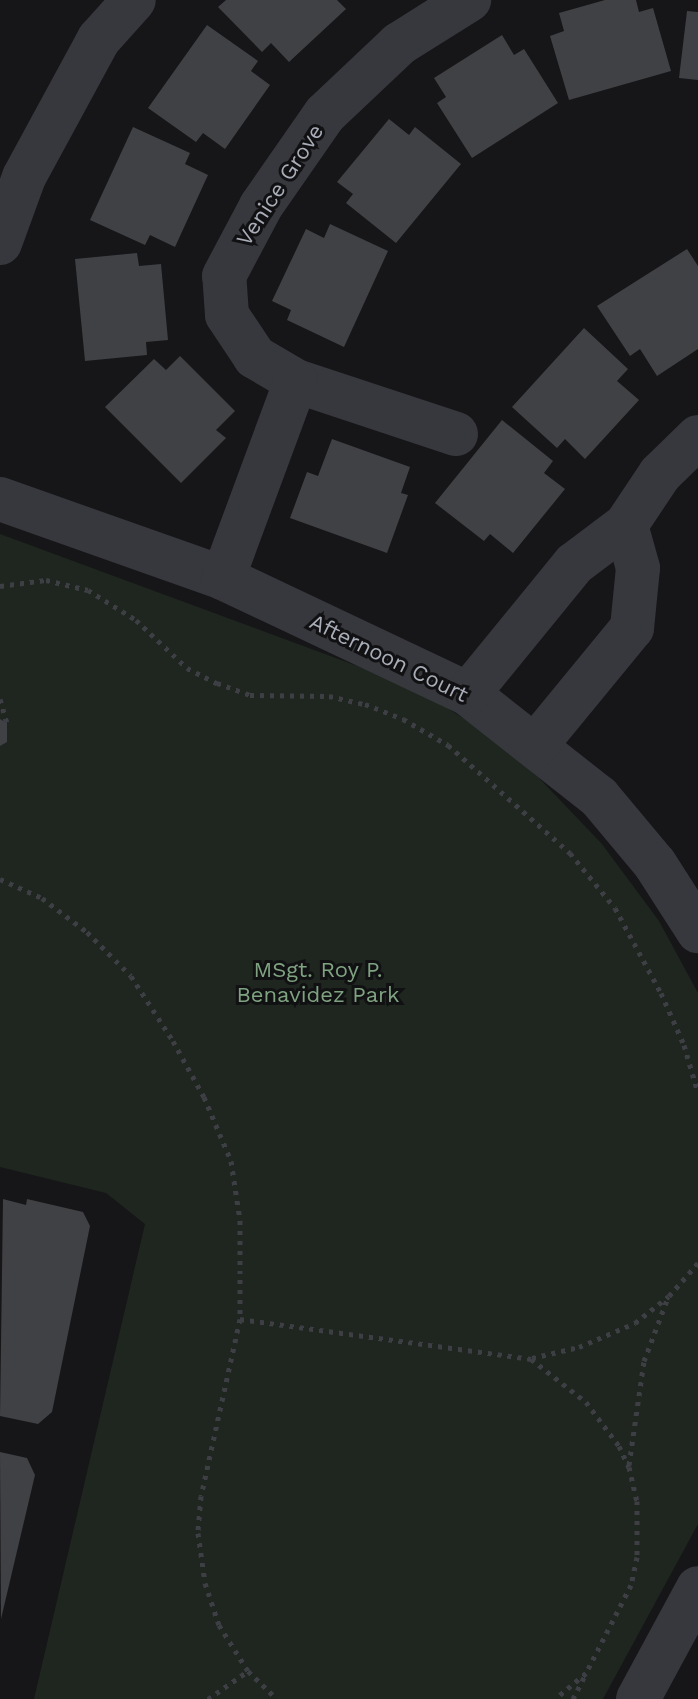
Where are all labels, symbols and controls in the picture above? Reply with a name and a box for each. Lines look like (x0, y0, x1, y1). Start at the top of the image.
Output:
street label: Venice Grove (231, 119, 329, 251)
street label: Afternoon Court (305, 608, 473, 708)
park label: MSgt. Roy P. Benavidez Park (236, 956, 400, 1008)

